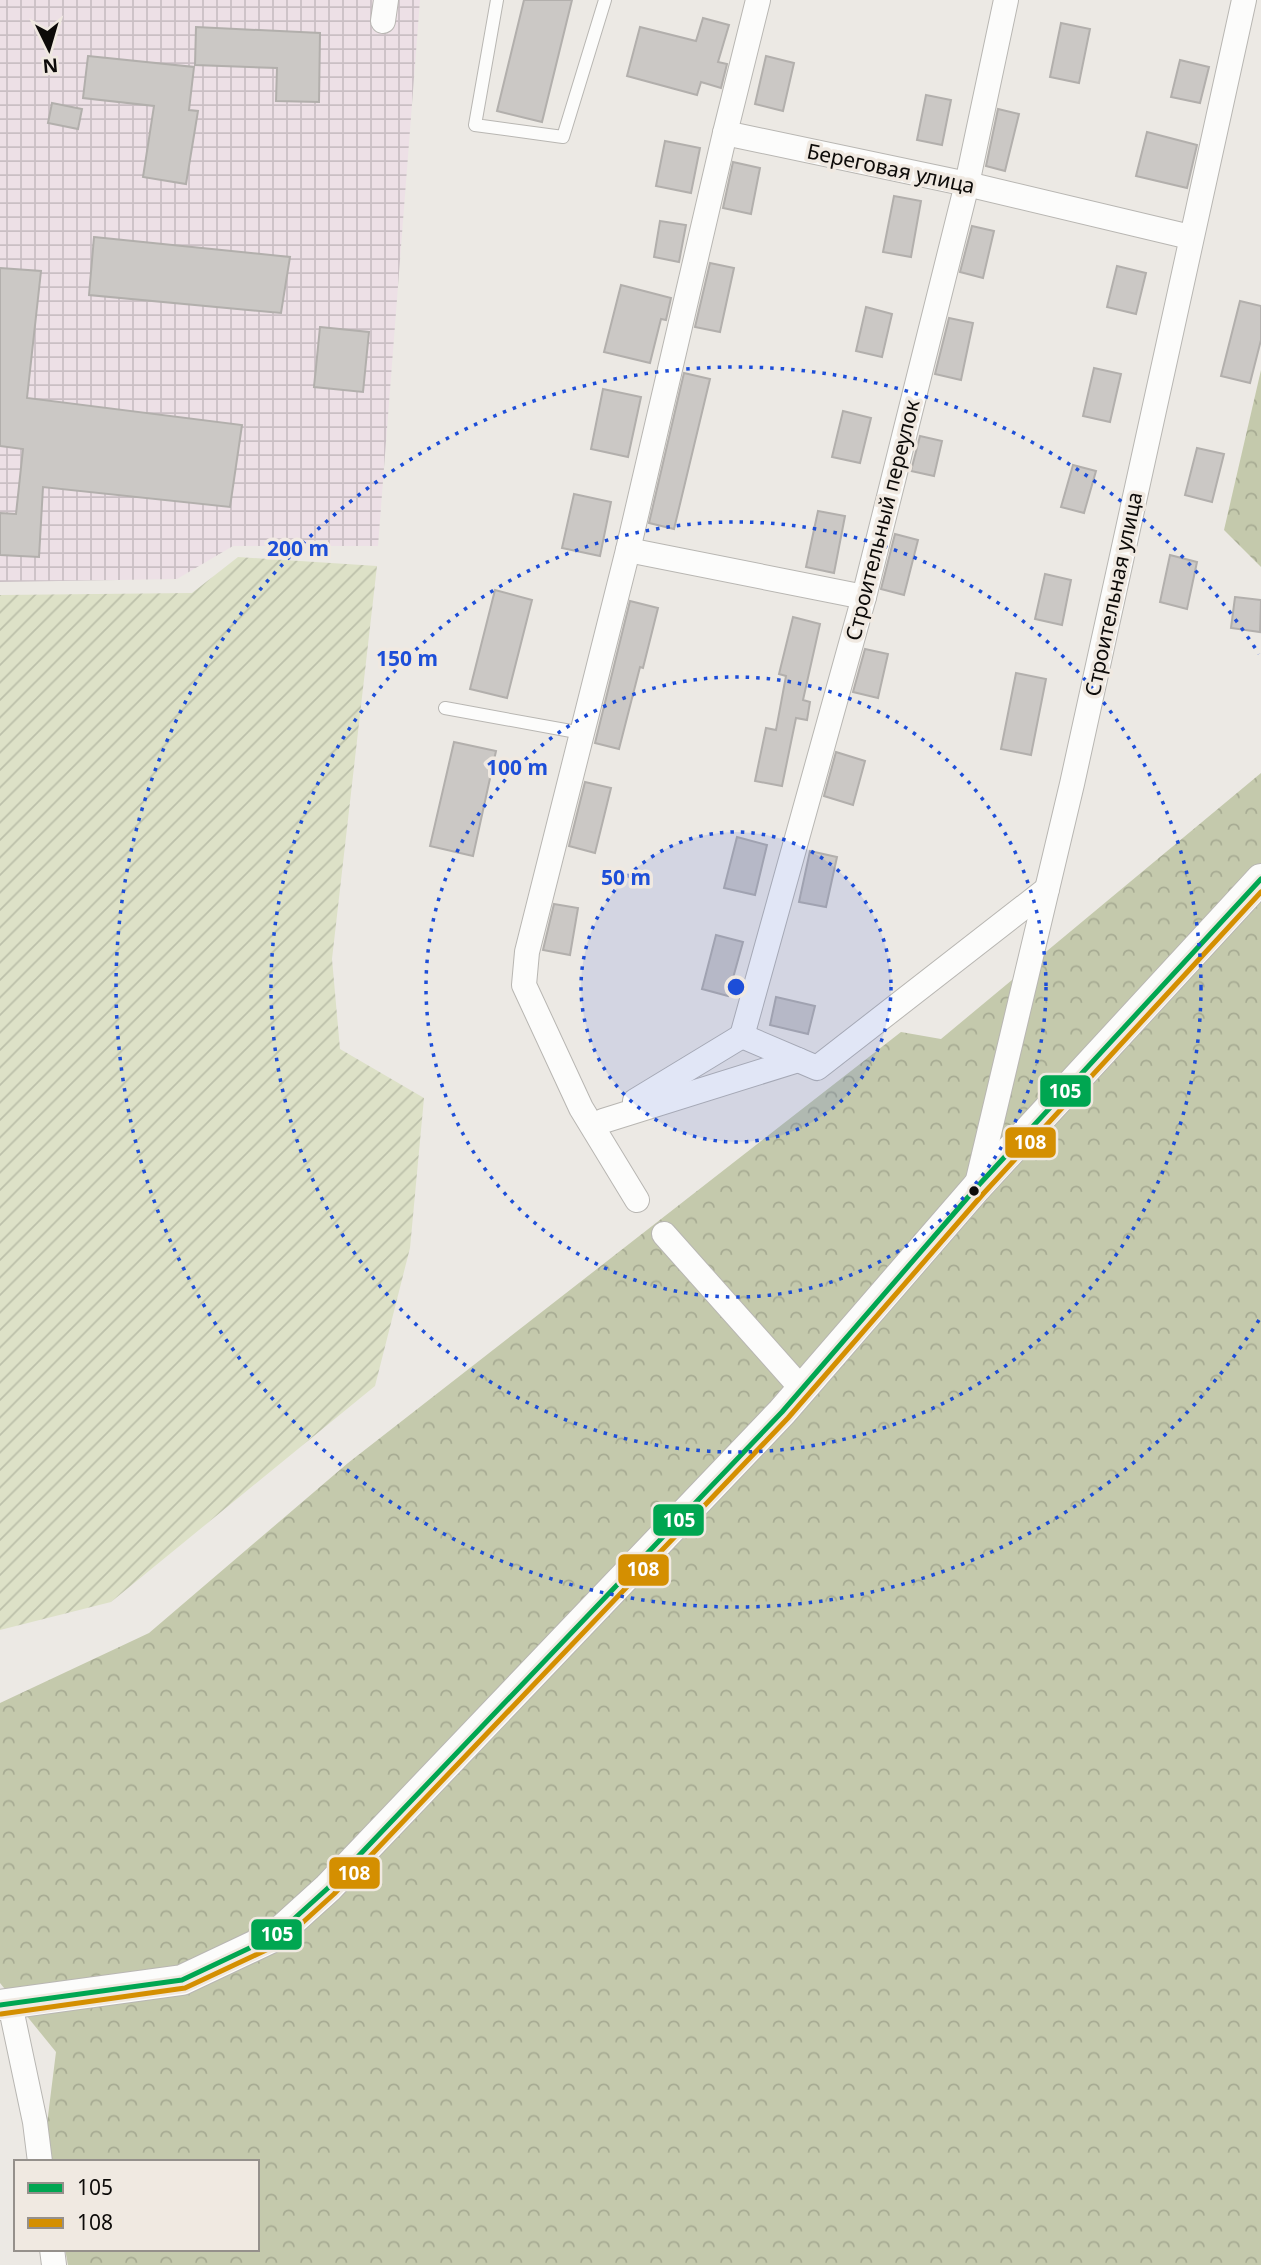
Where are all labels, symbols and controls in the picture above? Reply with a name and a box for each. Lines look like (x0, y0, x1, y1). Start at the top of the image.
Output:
north arrow (14, 14, 84, 84)
text: N (42, 52, 59, 80)
street label: Береговая улица (805, 137, 977, 199)
street label: Строительный переулок (838, 397, 926, 643)
street label: Строительная улица (1078, 489, 1148, 699)
text: 200 m (267, 534, 329, 562)
text: 150 m (376, 644, 438, 672)
text: 100 m (486, 753, 548, 781)
text: 50 m (601, 863, 651, 891)
centre of rings (724, 975, 748, 999)
line badge: 105 (1039, 1074, 1092, 1108)
text: 105 (1049, 1078, 1081, 1104)
line badge: 108 (1004, 1126, 1057, 1159)
text: 108 (1014, 1129, 1046, 1155)
unlabelled marker (967, 1184, 981, 1198)
line badge: 105 (652, 1503, 705, 1537)
text: 105 (663, 1507, 695, 1533)
line badge: 108 (617, 1553, 670, 1587)
text: 108 (627, 1556, 659, 1582)
line badge: 108 (328, 1856, 381, 1890)
text: 108 (338, 1860, 370, 1886)
line badge: 105 (250, 1918, 303, 1951)
text: 105 (261, 1921, 293, 1947)
legend (14, 2160, 259, 2251)
text: 105 (77, 2173, 113, 2201)
text: 108 (77, 2208, 113, 2236)

